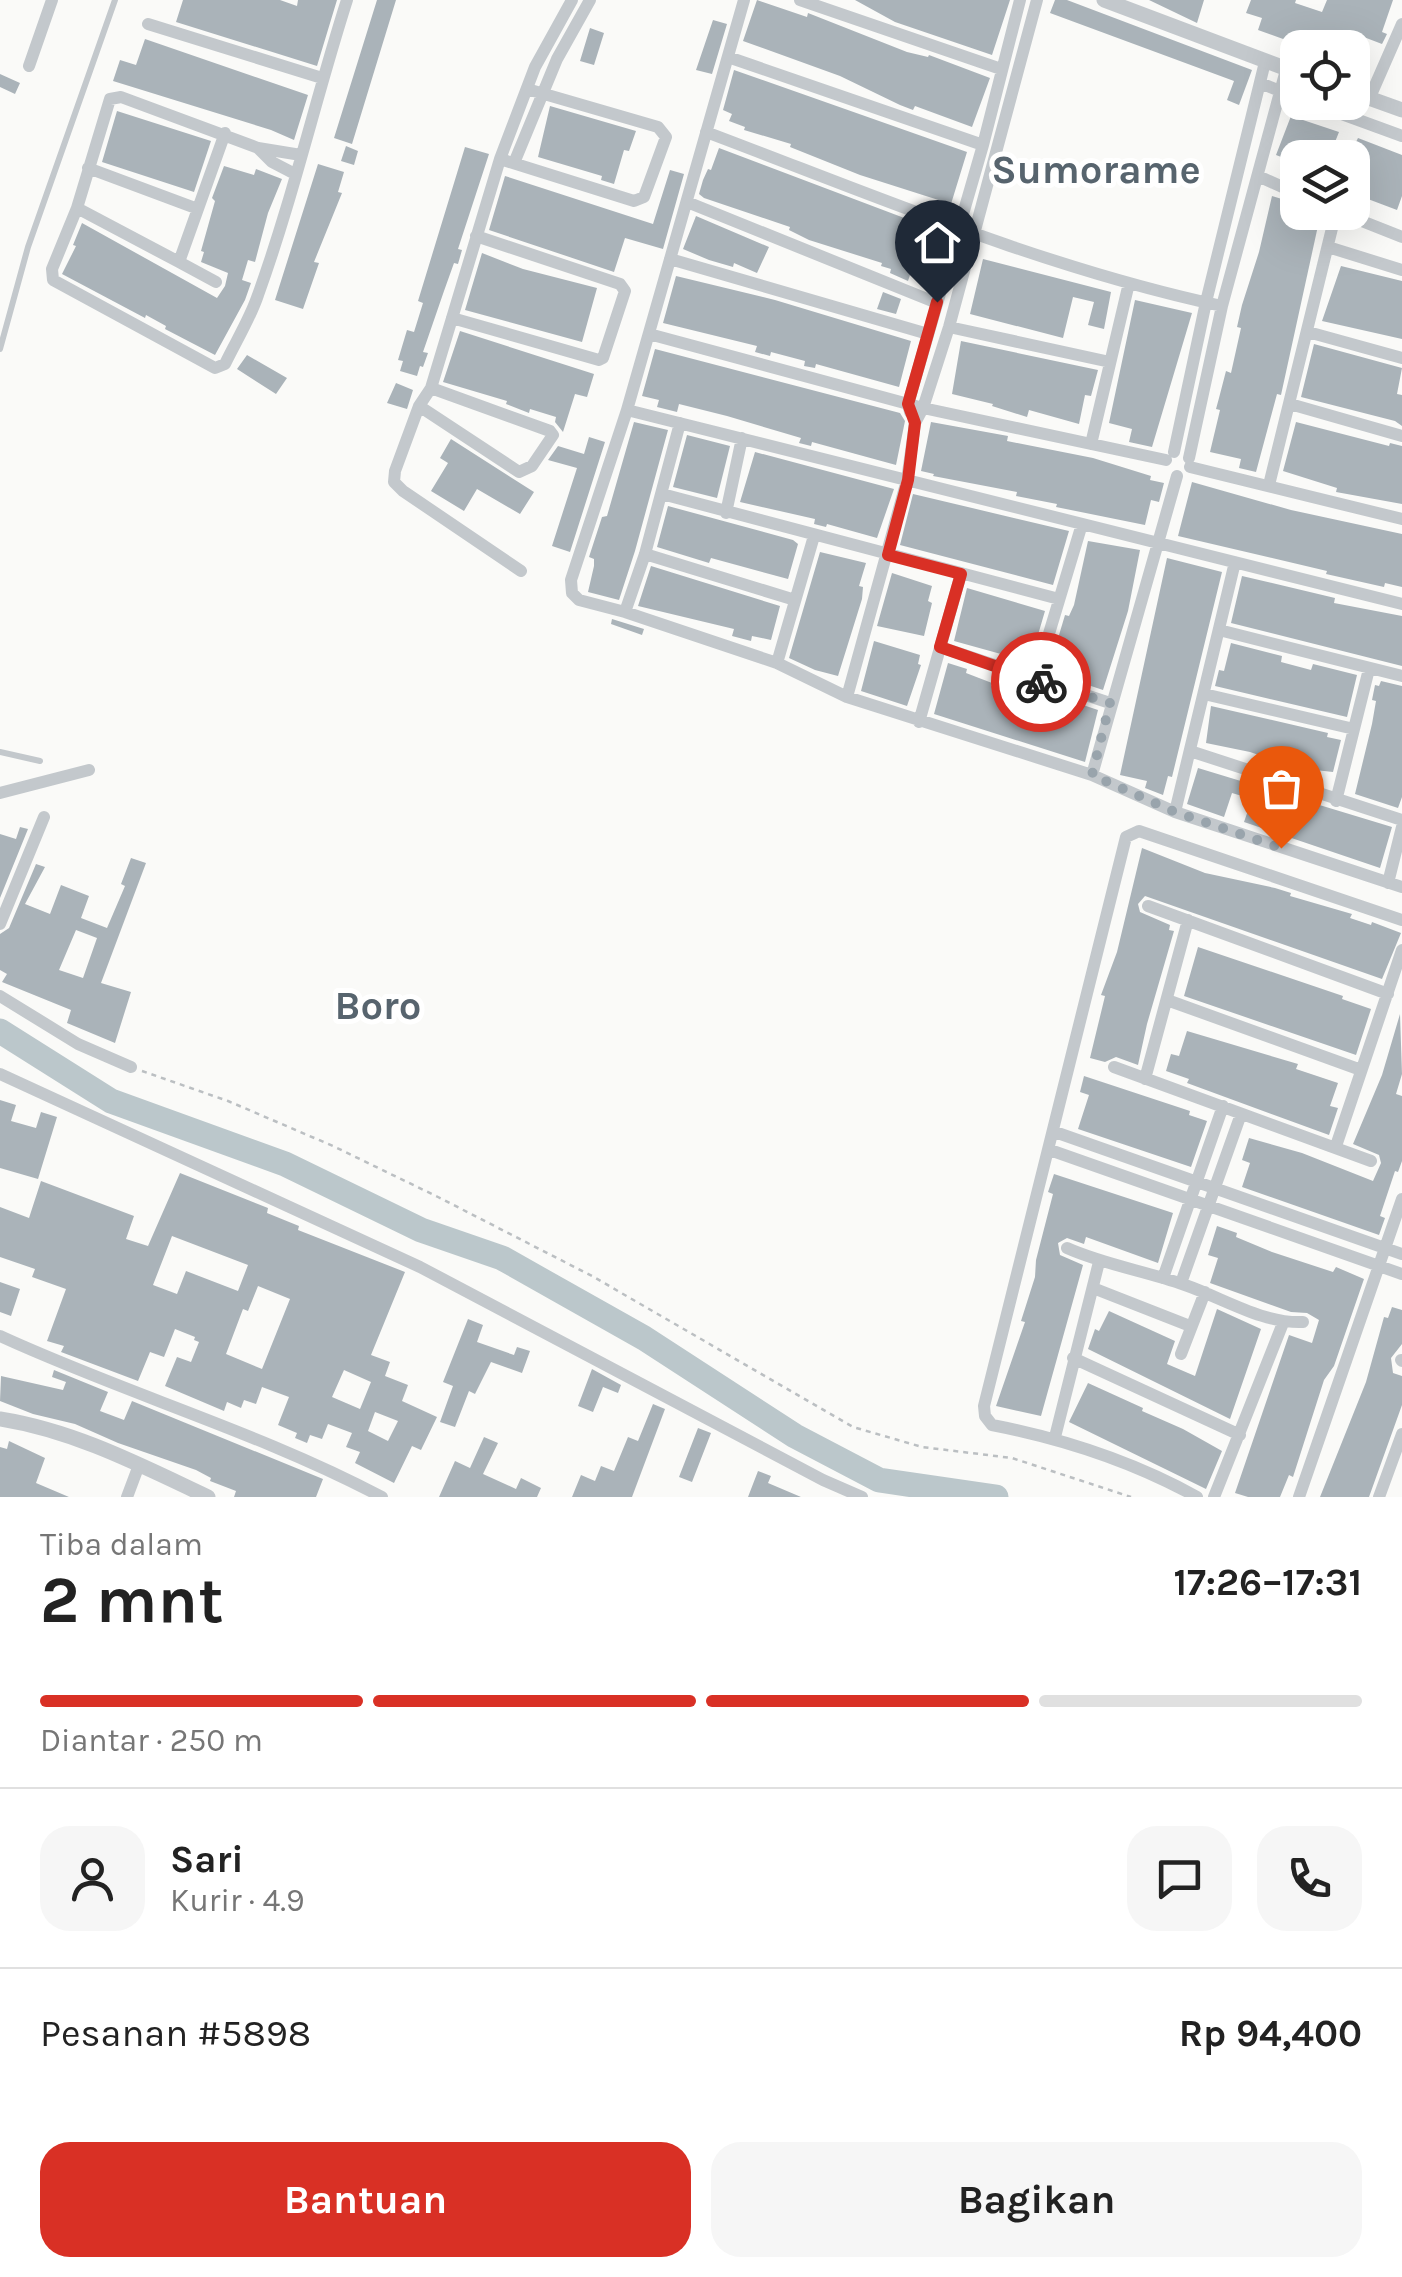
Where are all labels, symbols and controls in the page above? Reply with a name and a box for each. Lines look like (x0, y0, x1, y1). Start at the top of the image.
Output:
map controls (1280, 30, 1370, 230)
button: locate (1280, 30, 1370, 120)
button: layers (1280, 140, 1370, 230)
district label: Sumorame (991, 146, 1201, 193)
pin (895, 200, 980, 303)
icon: home (910, 215, 965, 270)
courier (991, 632, 1091, 732)
icon: bike (1014, 655, 1069, 710)
pin (1239, 746, 1324, 849)
icon: bag (1254, 761, 1309, 816)
district label: Boro (335, 982, 421, 1029)
text: Tiba dalam (40, 1526, 203, 1563)
text: 17:26–17:31 (1173, 1560, 1362, 1605)
text: 2 mnt (40, 1562, 224, 1638)
text: Diantar · 250 m (40, 1722, 263, 1759)
button: person (40, 1826, 145, 1931)
button: chat (1127, 1826, 1232, 1931)
button: phone (1257, 1826, 1362, 1931)
text: Sari (170, 1837, 244, 1882)
text: Kurir · 4.9 (170, 1882, 305, 1919)
text: Pesanan #5898 (40, 2011, 311, 2056)
text: Rp 94,400 (1179, 2011, 1362, 2056)
button: Bantuan (40, 2142, 691, 2257)
button: Bagikan (711, 2142, 1362, 2257)

